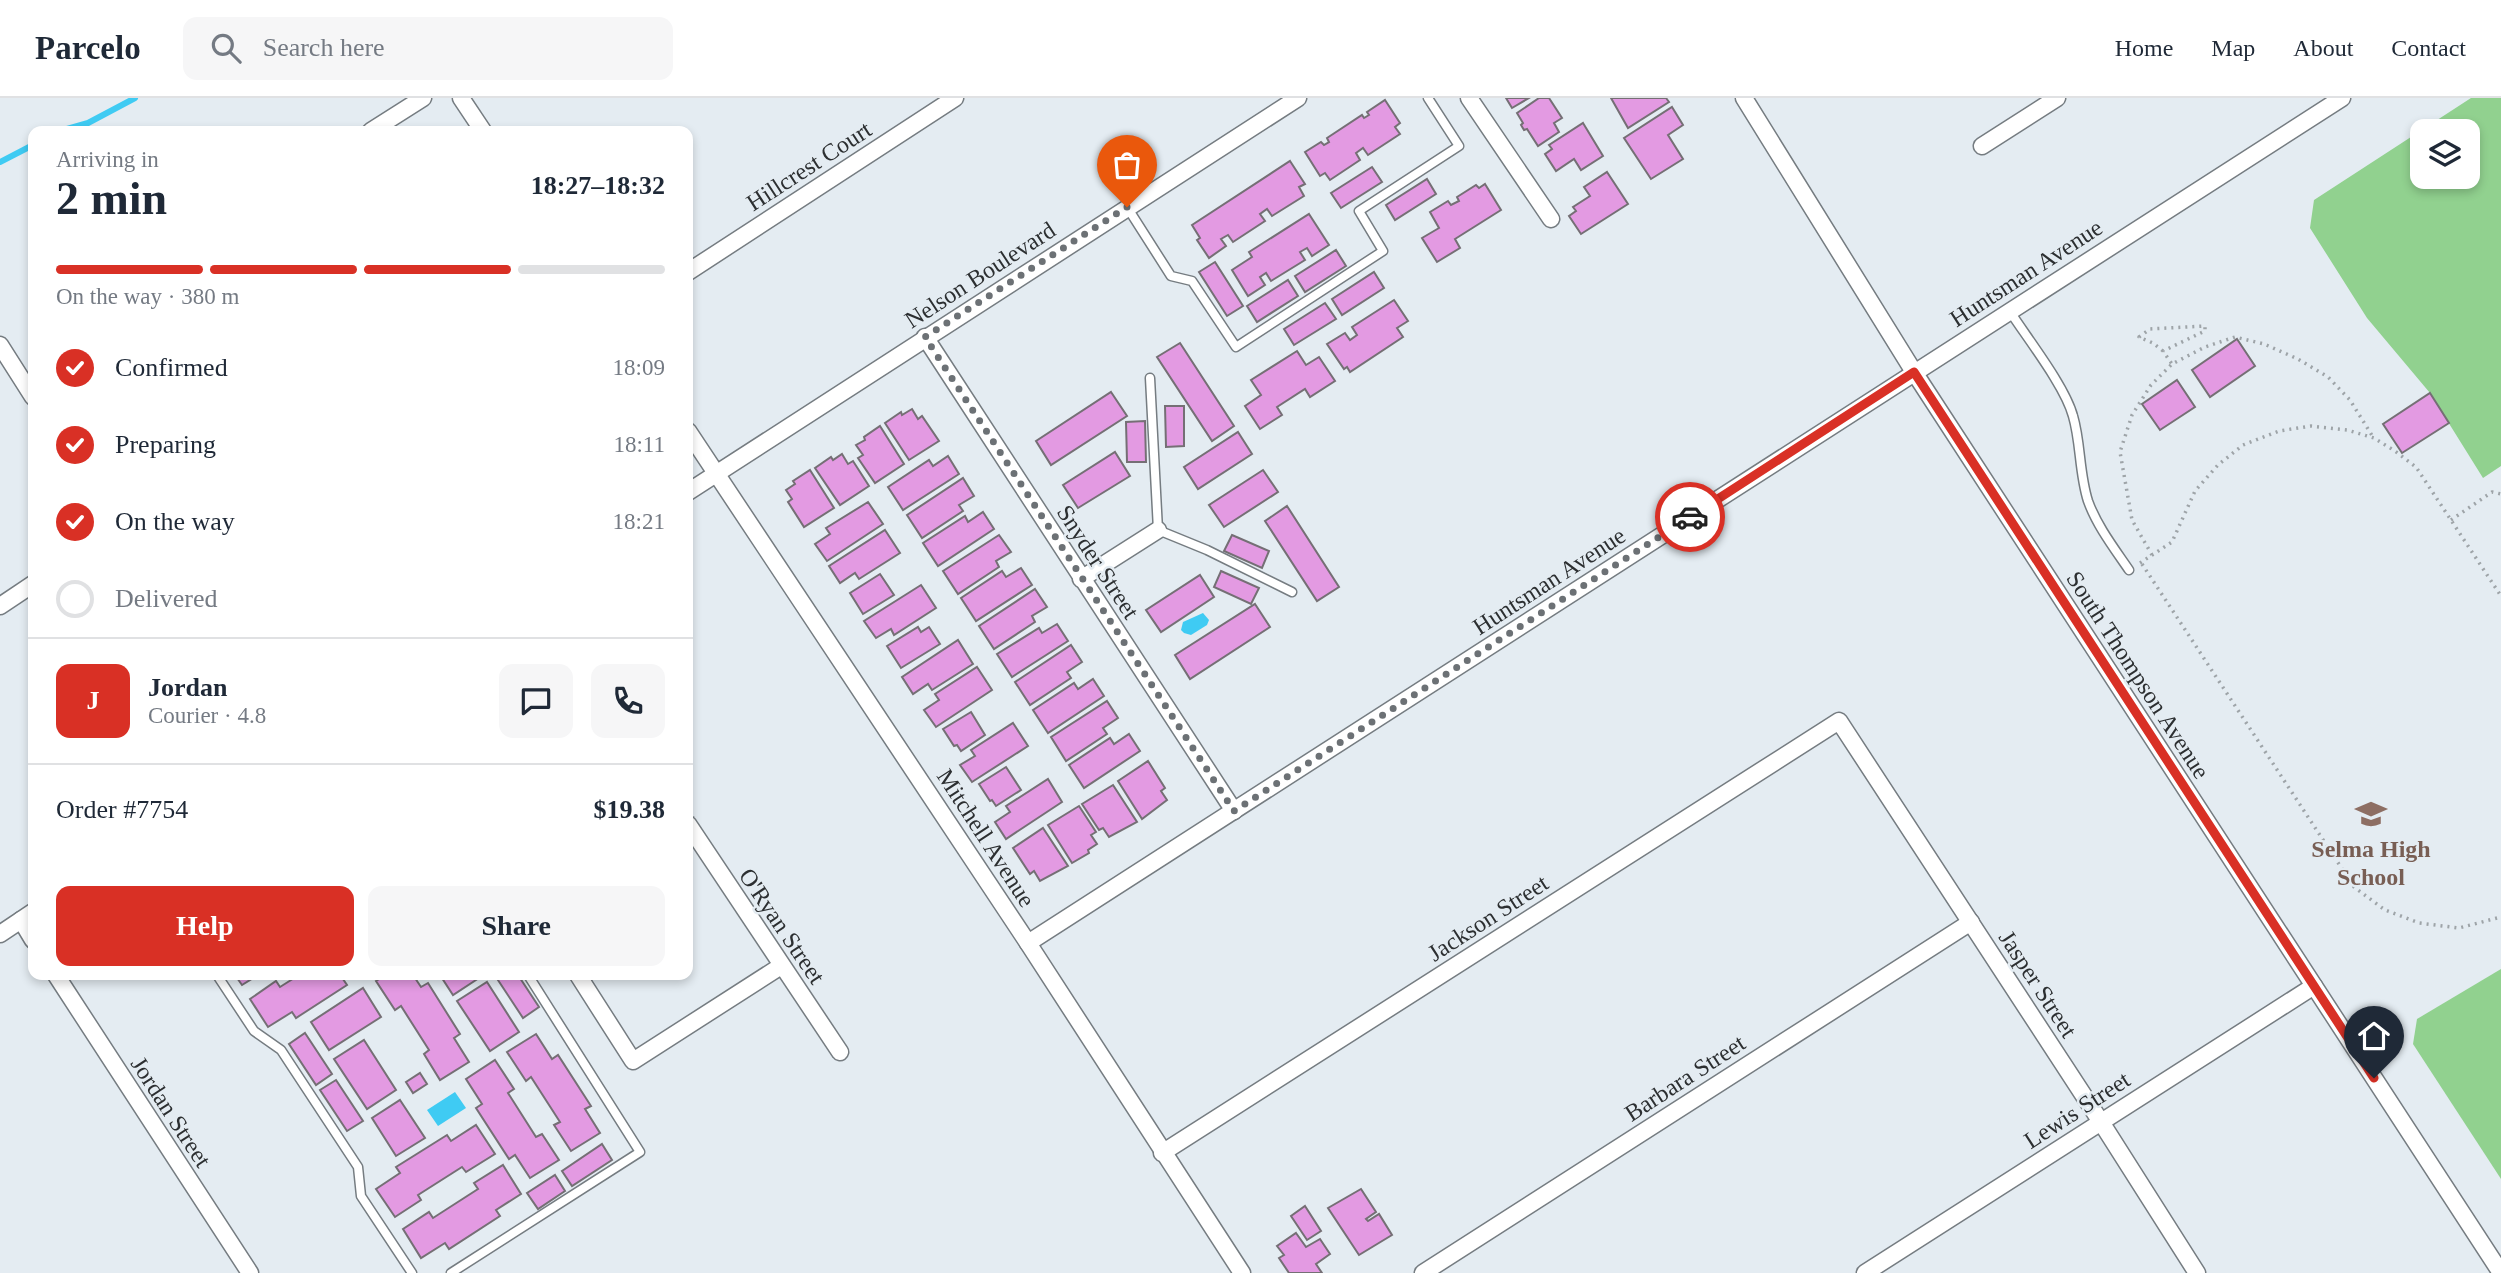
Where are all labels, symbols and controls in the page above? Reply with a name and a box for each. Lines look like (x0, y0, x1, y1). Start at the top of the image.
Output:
search box (183, 17, 673, 80)
icon: search (207, 29, 245, 67)
text: Parcelo (35, 30, 141, 66)
text: Search here (263, 33, 385, 62)
text: Home (2115, 35, 2173, 61)
text: Map (2211, 35, 2255, 61)
text: About (2293, 35, 2353, 61)
text: Contact (2391, 35, 2466, 61)
street label: Hillcrest Court (742, 116, 876, 216)
map controls (2410, 119, 2480, 189)
button: layers (2410, 119, 2480, 189)
pin (1097, 135, 1157, 207)
icon: bag (1108, 146, 1146, 184)
text: Arriving in (56, 147, 159, 172)
text: 18:27–18:32 (531, 171, 665, 200)
text: 2 min (56, 173, 167, 224)
street label: Huntsman Avenue (1945, 214, 2107, 332)
street label: Nelson Boulevard (900, 217, 1060, 333)
text: On the way · 380 m (56, 284, 239, 309)
icon: check (56, 349, 94, 387)
text: Confirmed (115, 353, 228, 382)
text: 18:09 (613, 355, 665, 380)
icon: check (56, 426, 94, 464)
text: Preparing (115, 430, 216, 459)
text: 18:11 (613, 432, 665, 457)
courier (1655, 482, 1725, 552)
icon: car (1671, 498, 1709, 536)
street label: Snyder Street (1052, 500, 1144, 624)
icon: check (56, 503, 94, 541)
text: On the way (115, 507, 235, 536)
text: 18:21 (613, 509, 665, 534)
street label: Huntsman Avenue (1468, 522, 1630, 640)
street label: South Thompson Avenue (2061, 567, 2215, 783)
text: Delivered (115, 584, 218, 613)
button: chat (499, 664, 573, 738)
button: phone (591, 664, 665, 738)
text: Jordan (148, 673, 227, 702)
text: J (87, 686, 100, 715)
text: Courier · 4.8 (148, 703, 266, 728)
street label: Mitchell Avenue (932, 764, 1040, 912)
text: Order #7754 (56, 795, 188, 824)
text: $19.38 (594, 795, 665, 824)
school or university icon: Selma High School (2354, 797, 2388, 831)
place label: Selma High School (2311, 836, 2431, 890)
street label: O'Ryan Street (734, 863, 830, 989)
street label: Jackson Street (1423, 869, 1553, 966)
button: Help (56, 886, 354, 966)
button: Share (368, 886, 665, 966)
street label: Jasper Street (1994, 926, 2082, 1042)
pin (2344, 1006, 2404, 1078)
icon: home (2355, 1017, 2393, 1055)
street label: Barbara Street (1620, 1029, 1750, 1126)
street label: Jordan Street (126, 1052, 216, 1172)
street label: Lewis Street (2019, 1066, 2135, 1154)

